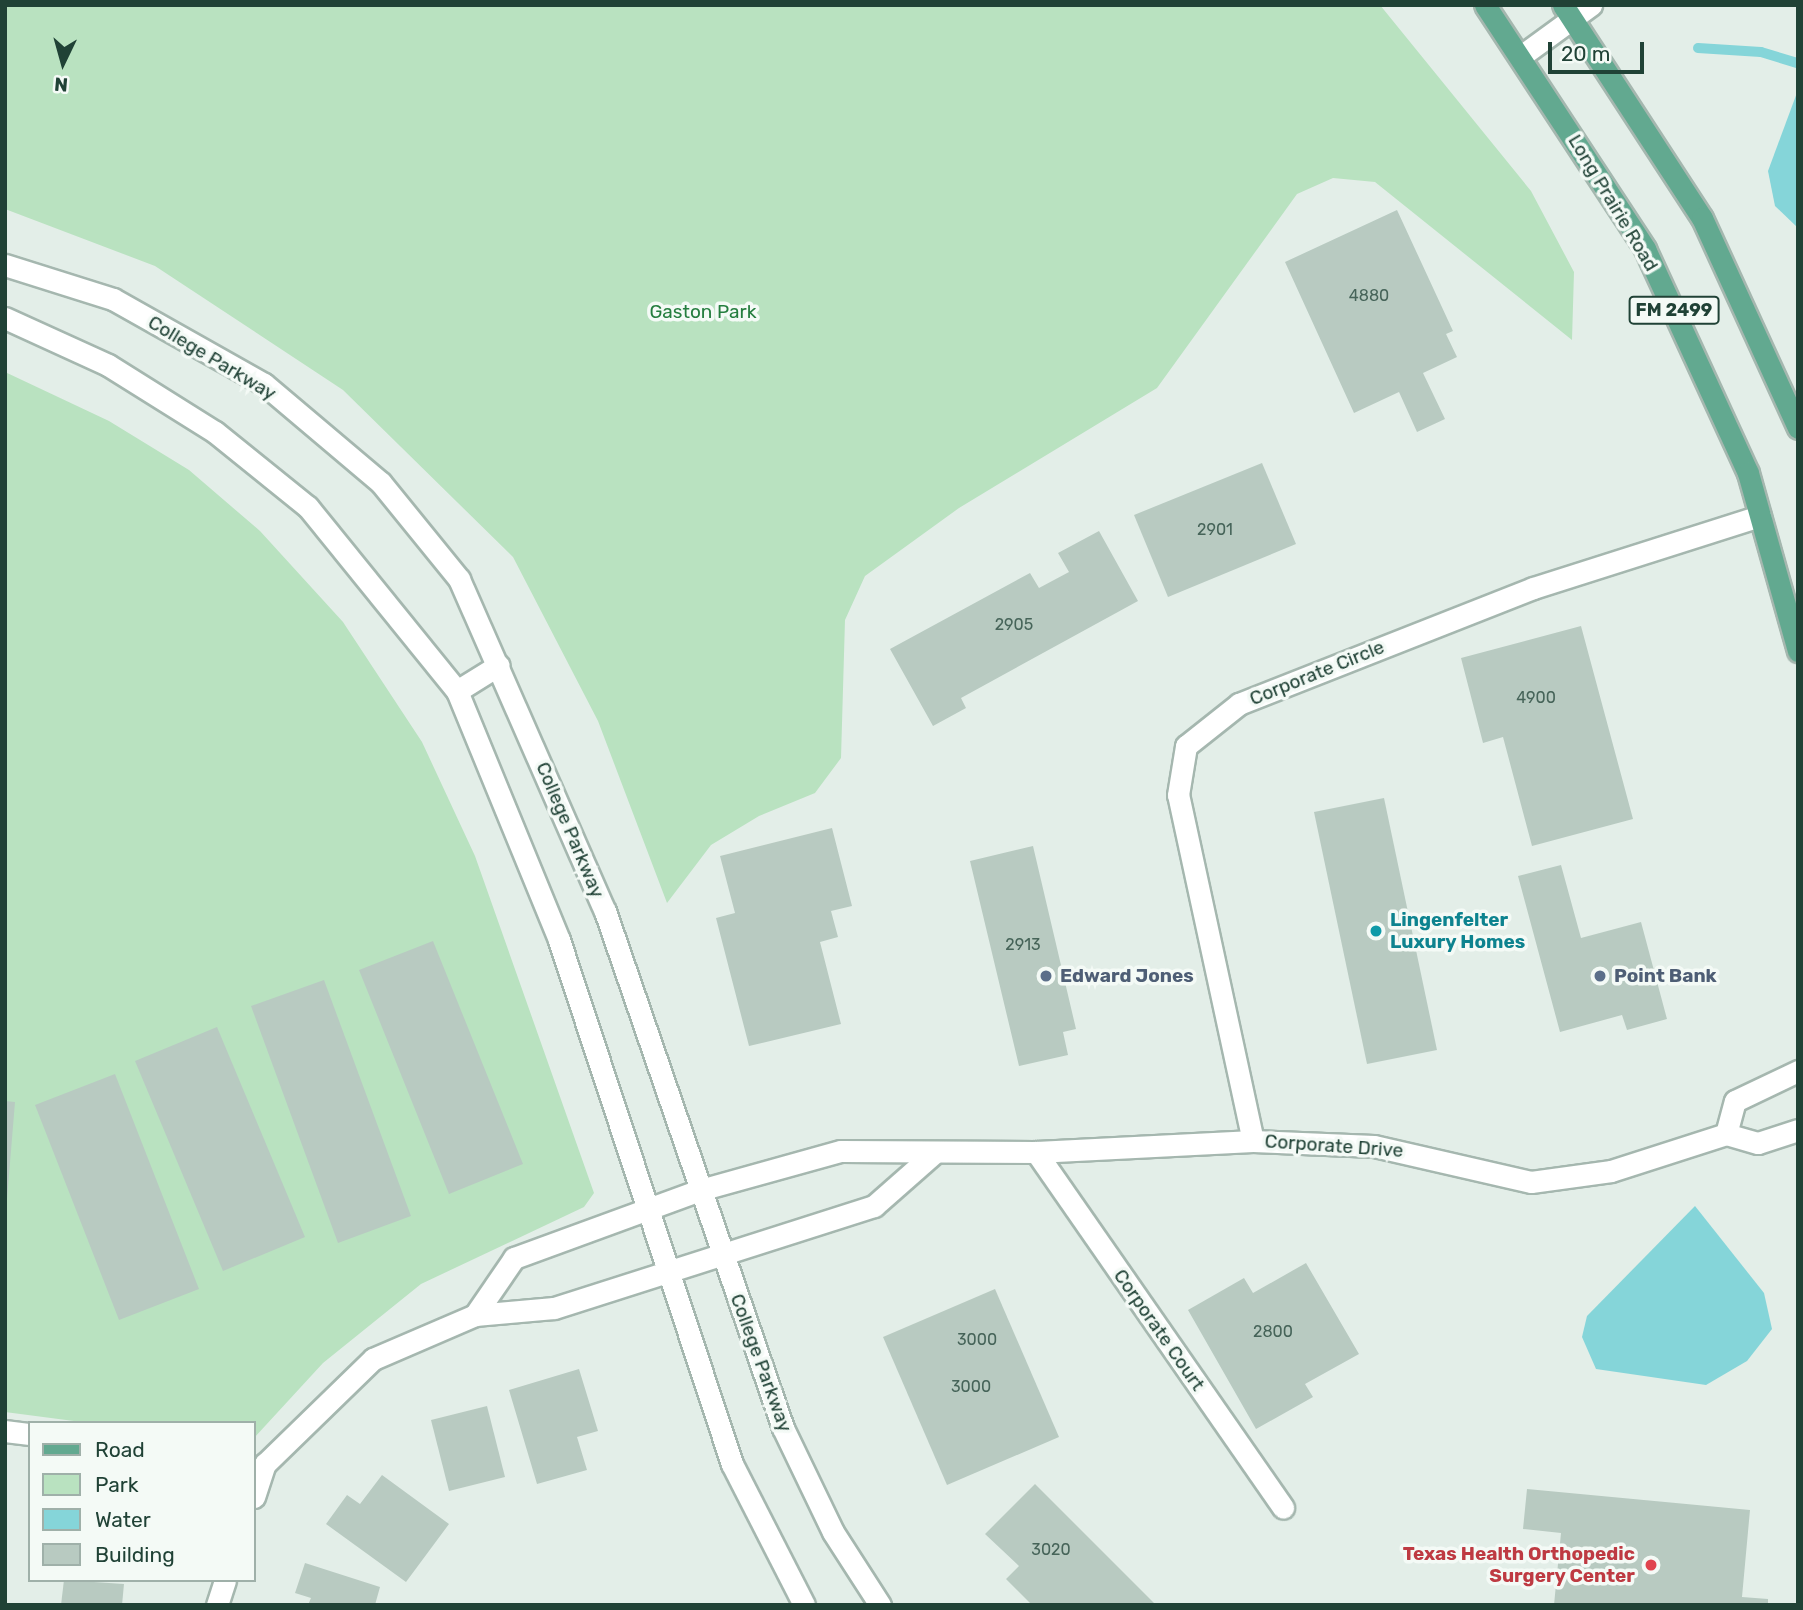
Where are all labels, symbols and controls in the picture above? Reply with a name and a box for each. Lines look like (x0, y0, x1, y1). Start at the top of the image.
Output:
north arrow (28, 28, 98, 98)
scale bar (1551, 28, 1647, 72)
text: 20 m (1561, 41, 1610, 66)
text: N (53, 72, 69, 96)
street label: Long Prairie Road (1563, 131, 1663, 275)
house number: 4880 (1349, 286, 1389, 306)
road number: FM 2499 (1628, 296, 1720, 324)
park label: Gaston Park (649, 301, 757, 323)
street label: College Parkway (144, 311, 280, 405)
house number: 2901 (1197, 520, 1233, 540)
house number: 2905 (995, 615, 1033, 635)
street label: Corporate Circle (1246, 636, 1388, 710)
house number: 4900 (1516, 688, 1556, 708)
street label: College Parkway (531, 759, 609, 901)
place label: Lingenfelter Luxury Homes (1390, 909, 1526, 953)
marker: Lingenfelter Luxury Homes (1368, 923, 1384, 939)
house number: 2913 (1005, 935, 1041, 955)
place label: Edward Jones (1060, 965, 1194, 987)
place label: Point Bank (1614, 965, 1717, 987)
marker: Edward Jones (1038, 968, 1054, 984)
marker: Point Bank (1592, 968, 1608, 984)
street label: Corporate Drive (1264, 1130, 1404, 1162)
street label: Corporate Court (1109, 1265, 1209, 1395)
street label: College Parkway (725, 1291, 797, 1435)
house number: 2800 (1253, 1322, 1293, 1342)
house number: 3000 (957, 1330, 997, 1350)
house number: 3000 (951, 1377, 991, 1397)
legend (28, 1421, 256, 1582)
text: Road (95, 1437, 145, 1462)
text: Park (95, 1472, 139, 1497)
text: Water (95, 1507, 151, 1532)
house number: 3020 (1031, 1540, 1071, 1560)
text: Building (95, 1542, 175, 1567)
place label: Texas Health Orthopedic Surgery Center (1403, 1543, 1635, 1587)
marker: Texas Health Orthopedic Surgery Center (1641, 1555, 1661, 1575)

